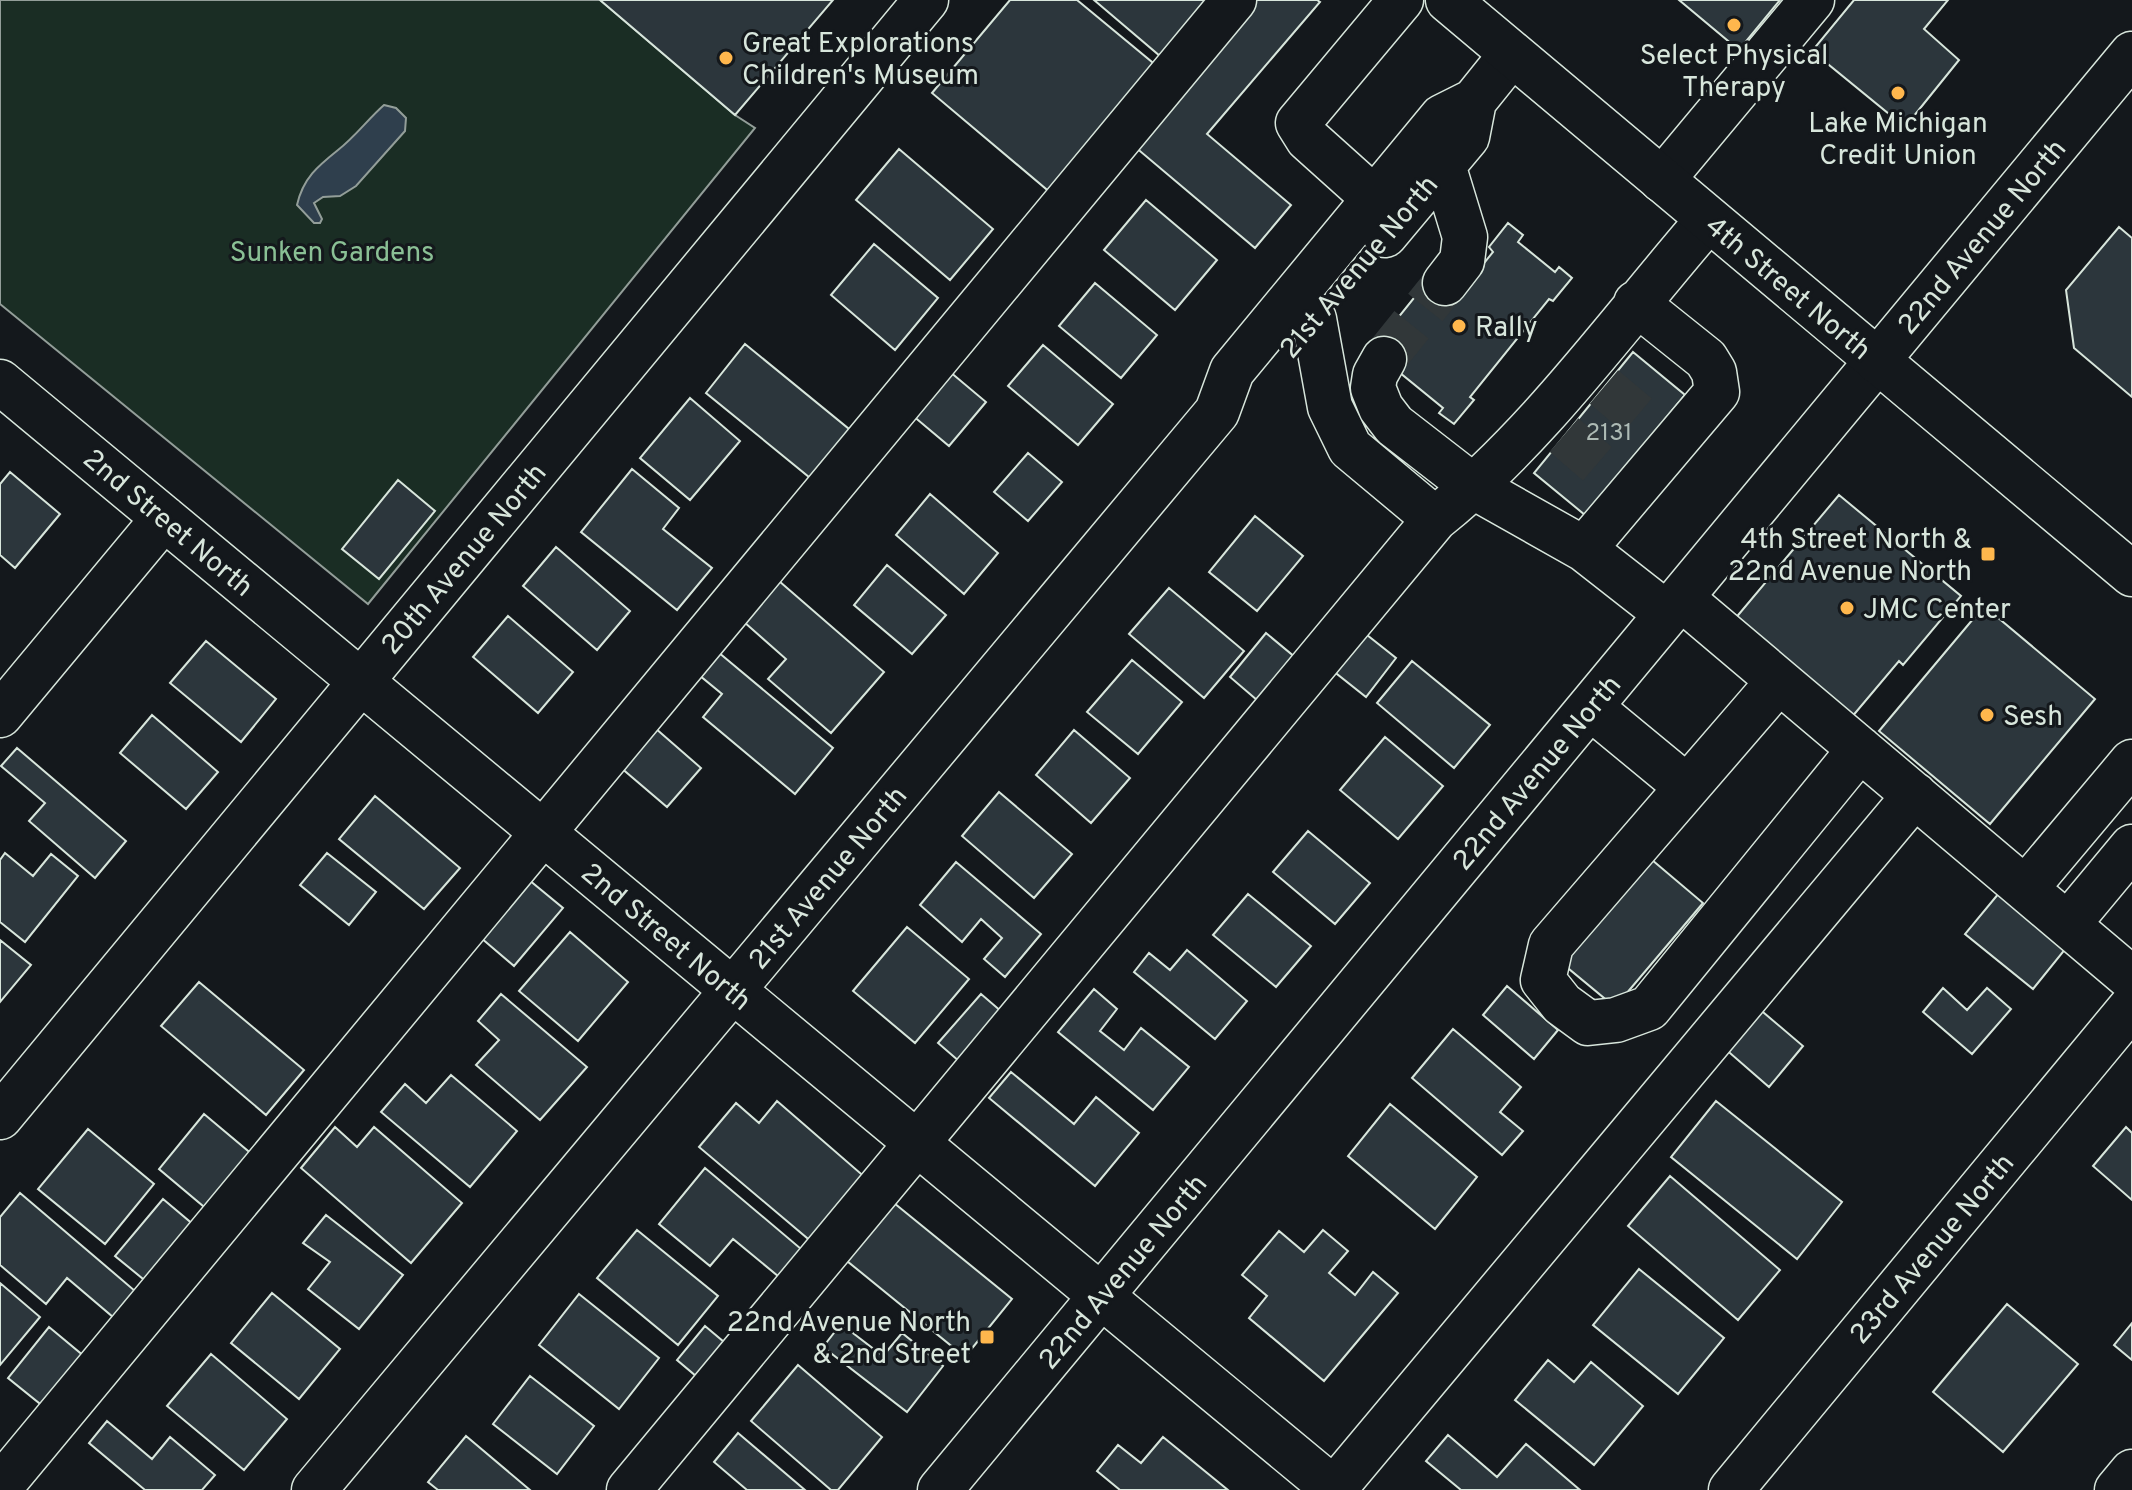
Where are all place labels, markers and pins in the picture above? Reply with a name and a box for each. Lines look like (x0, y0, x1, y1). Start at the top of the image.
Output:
marker: Select Physical Therapy (1725, 16, 1743, 34)
place label: Great Explorations Children's Museum (742, 27, 979, 95)
place label: Select Physical Therapy (1640, 39, 1828, 107)
marker: Great Explorations Children's Museum (717, 49, 735, 67)
marker: Lake Michigan Credit Union (1889, 84, 1907, 102)
place label: Lake Michigan Credit Union (1808, 107, 1988, 175)
place label: Rally (1475, 311, 1538, 347)
marker: Rally (1450, 317, 1468, 335)
place label: 4th Street North & 22nd Avenue North (1728, 523, 1972, 591)
marker: 4th Street North & 22nd Avenue North (1979, 545, 1997, 563)
place label: JMC Center (1863, 593, 2011, 629)
marker: JMC Center (1838, 599, 1856, 617)
place label: Sesh (2003, 700, 2063, 736)
marker: Sesh (1978, 706, 1996, 724)
place label: 22nd Avenue North & 2nd Street (727, 1306, 971, 1374)
marker: 22nd Avenue North & 2nd Street (978, 1328, 996, 1346)

